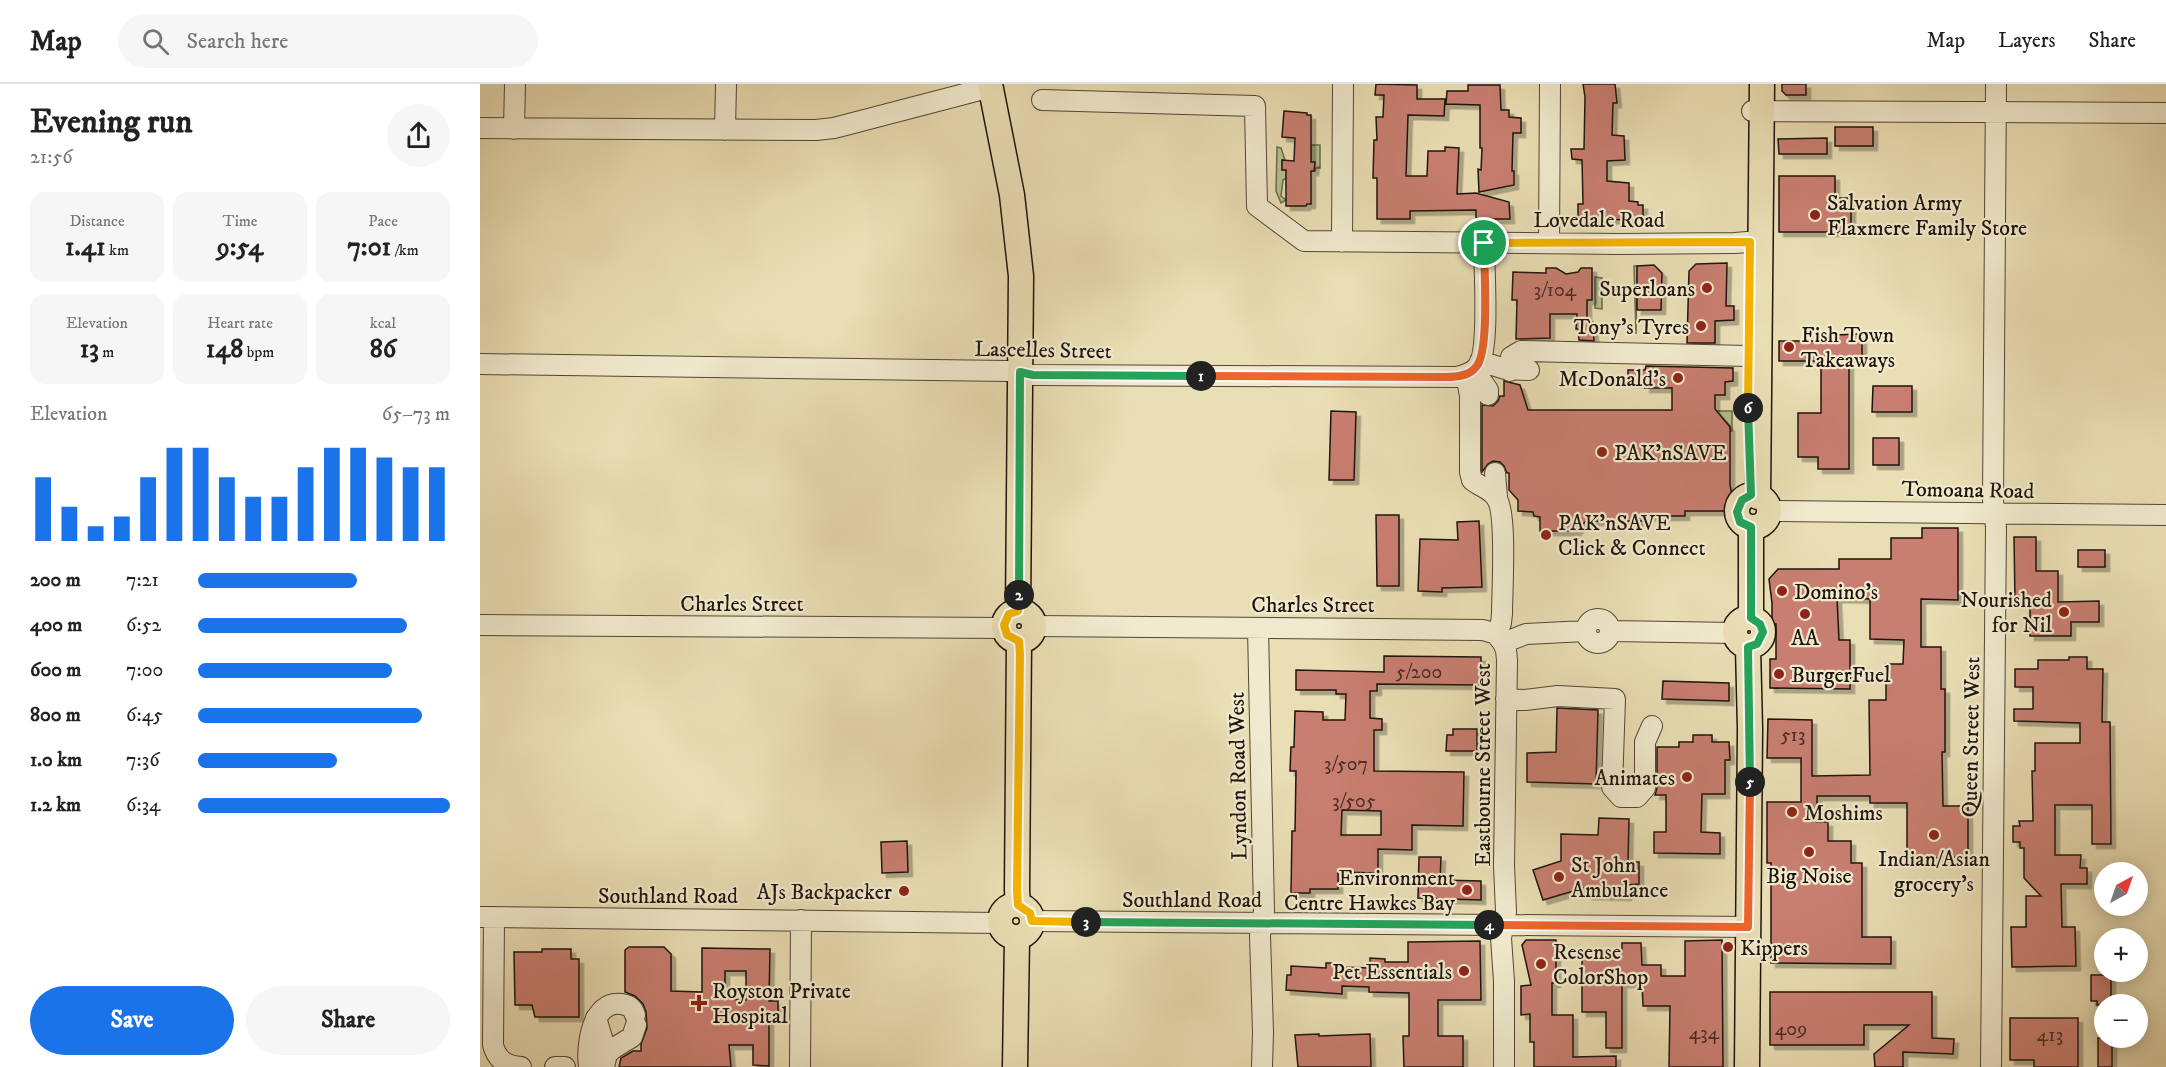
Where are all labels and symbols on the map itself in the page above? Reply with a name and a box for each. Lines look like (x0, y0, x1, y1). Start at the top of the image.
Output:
place label: Salvation Army Flaxmere Family Store (1827, 190, 2027, 242)
street label: Lovedale Road (1533, 207, 1665, 234)
marker: Salvation Army Flaxmere Family Store (1808, 208, 1822, 222)
pin (1458, 217, 1509, 268)
place label: Superloans (1599, 276, 1695, 303)
house number: 3/104 (1534, 278, 1577, 303)
marker: Superloans (1700, 281, 1714, 295)
place label: Tony's Tyres (1574, 314, 1689, 341)
marker: Tony's Tyres (1694, 319, 1708, 333)
place label: Fish Town Takeaways (1801, 322, 1895, 374)
street label: Lascelles Street (974, 336, 1112, 365)
marker: Fish Town Takeaways (1782, 340, 1796, 354)
pin: 1 (1186, 361, 1216, 391)
place label: McDonald's (1559, 366, 1666, 393)
marker: McDonald's (1671, 371, 1685, 385)
pin: 6 (1733, 393, 1763, 423)
place label: PAK'nSAVE (1614, 440, 1727, 467)
marker: PAK'nSAVE (1595, 445, 1609, 459)
street label: Tomoana Road (1901, 476, 2035, 505)
place label: PAK'nSAVE Click & Connect (1558, 510, 1706, 562)
marker: PAK'nSAVE Click & Connect (1539, 528, 1553, 542)
place label: Domino's (1794, 579, 1878, 606)
pin: 2 (1004, 580, 1034, 610)
marker: Domino's (1775, 584, 1789, 598)
place label: Nourished for Nil (1960, 587, 2052, 639)
street label: Charles Street (680, 591, 804, 618)
street label: Charles Street (1251, 592, 1375, 619)
marker: Nourished for Nil (2057, 605, 2071, 619)
marker: AA (1798, 607, 1812, 621)
place label: AA (1791, 625, 1820, 652)
street label: Queen Street West (1957, 656, 1986, 818)
house number: 5/200 (1396, 660, 1442, 685)
place label: BurgerFuel (1791, 662, 1891, 689)
street label: Eastbourne Street West (1470, 663, 1497, 867)
marker: BurgerFuel (1772, 667, 1786, 681)
street label: Lyndon Road West (1224, 692, 1253, 860)
house number: 513 (1781, 723, 1805, 748)
house number: 3/507 (1324, 752, 1368, 777)
place label: Animates (1594, 765, 1675, 792)
pin: 5 (1735, 767, 1765, 797)
marker: Animates (1680, 770, 1694, 784)
house number: 3/505 (1332, 789, 1376, 814)
place label: Moshims (1804, 800, 1883, 827)
marker: Moshims (1785, 805, 1799, 819)
marker: Indian/Asian grocery’s (1927, 828, 1941, 842)
marker: Big Noise (1802, 845, 1816, 859)
place label: Indian/Asian grocery’s (1878, 846, 1990, 898)
place label: St John Ambulance (1571, 852, 1668, 904)
north arrow (2094, 862, 2148, 916)
place label: Big Noise (1766, 863, 1852, 890)
place label: Environment Centre Hawkes Bay (1284, 865, 1456, 917)
marker: St John Ambulance (1552, 870, 1566, 884)
place label: AJs Backpacker (756, 879, 893, 906)
street label: Southland Road (598, 883, 738, 910)
marker: Environment Centre Hawkes Bay (1460, 883, 1474, 897)
marker: AJs Backpacker (897, 884, 911, 898)
street label: Southland Road (1122, 887, 1262, 914)
pin: 3 (1071, 907, 1101, 937)
pin: 4 (1474, 910, 1504, 940)
place label: Kippers (1740, 935, 1808, 962)
place label: Resense ColorShop (1553, 939, 1648, 991)
marker: Kippers (1721, 940, 1735, 954)
marker: Resense ColorShop (1534, 957, 1548, 971)
place label: Pet Essentials (1332, 959, 1452, 986)
marker: Pet Essentials (1457, 964, 1471, 978)
place label: Royston Private Hospital (712, 978, 851, 1030)
marker: Royston Private Hospital (690, 994, 708, 1012)
house number: 409 (1775, 1017, 1807, 1042)
house number: 434 (1689, 1021, 1720, 1046)
house number: 413 (2037, 1023, 2063, 1048)

